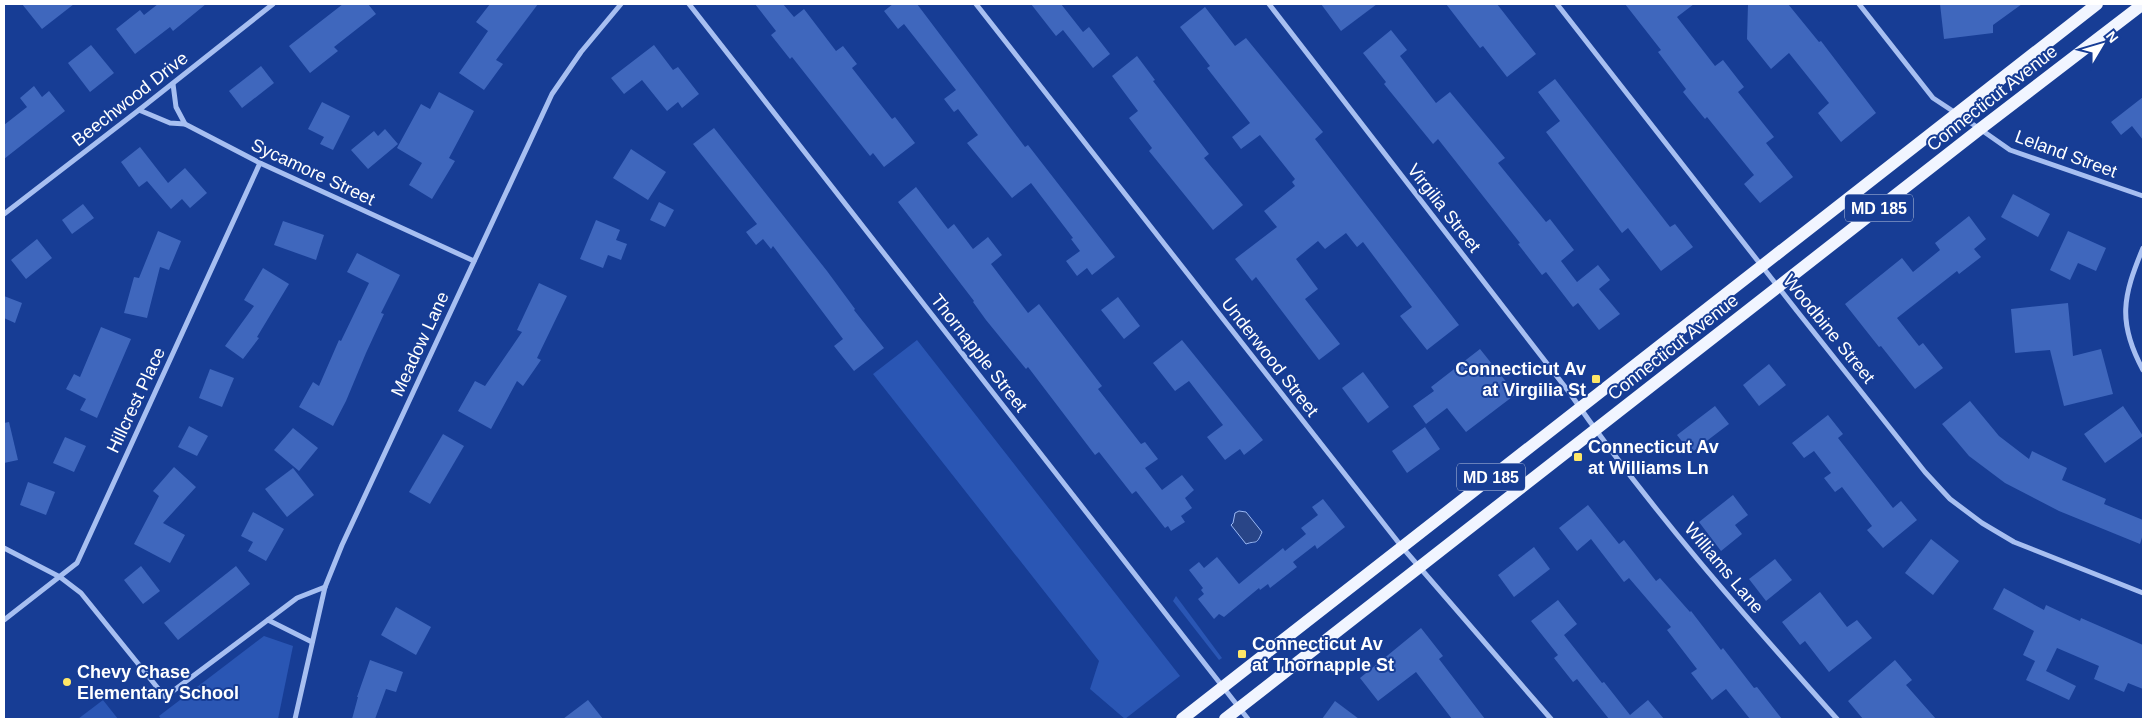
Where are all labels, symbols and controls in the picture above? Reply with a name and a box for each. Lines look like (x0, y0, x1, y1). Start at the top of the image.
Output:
north arrow (2077, 20, 2127, 70)
text: N (2103, 28, 2122, 46)
street label: Connecticut Avenue (1923, 41, 2061, 155)
street label: Beechwood Drive (68, 48, 192, 150)
street label: Leland Street (2012, 126, 2120, 182)
street label: Sycamore Street (248, 135, 378, 209)
street label: Virgilia Street (1403, 160, 1485, 256)
road number: MD 185 (1845, 194, 1913, 222)
street label: Woodbine Street (1779, 271, 1879, 387)
street label: Meadow Lane (387, 289, 453, 399)
street label: Thornapple Street (927, 290, 1031, 416)
street label: Connecticut Avenue (1604, 290, 1742, 404)
street label: Underwood Street (1217, 294, 1323, 420)
street label: Hillcrest Place (103, 344, 169, 456)
place label: Connecticut Av at Virgilia St (1455, 359, 1586, 400)
marker: Connecticut Av at Virgilia St (1590, 373, 1602, 385)
place label: Connecticut Av at Williams Ln (1588, 437, 1719, 478)
marker: Connecticut Av at Williams Ln (1572, 451, 1584, 463)
road number: MD 185 (1457, 464, 1525, 491)
street label: Williams Lane (1680, 519, 1768, 617)
place label: Connecticut Av at Thornapple St (1252, 634, 1394, 675)
marker: Connecticut Av at Thornapple St (1236, 648, 1248, 660)
place label: Chevy Chase Elementary School (77, 662, 239, 703)
marker: Chevy Chase Elementary School (61, 676, 73, 688)

